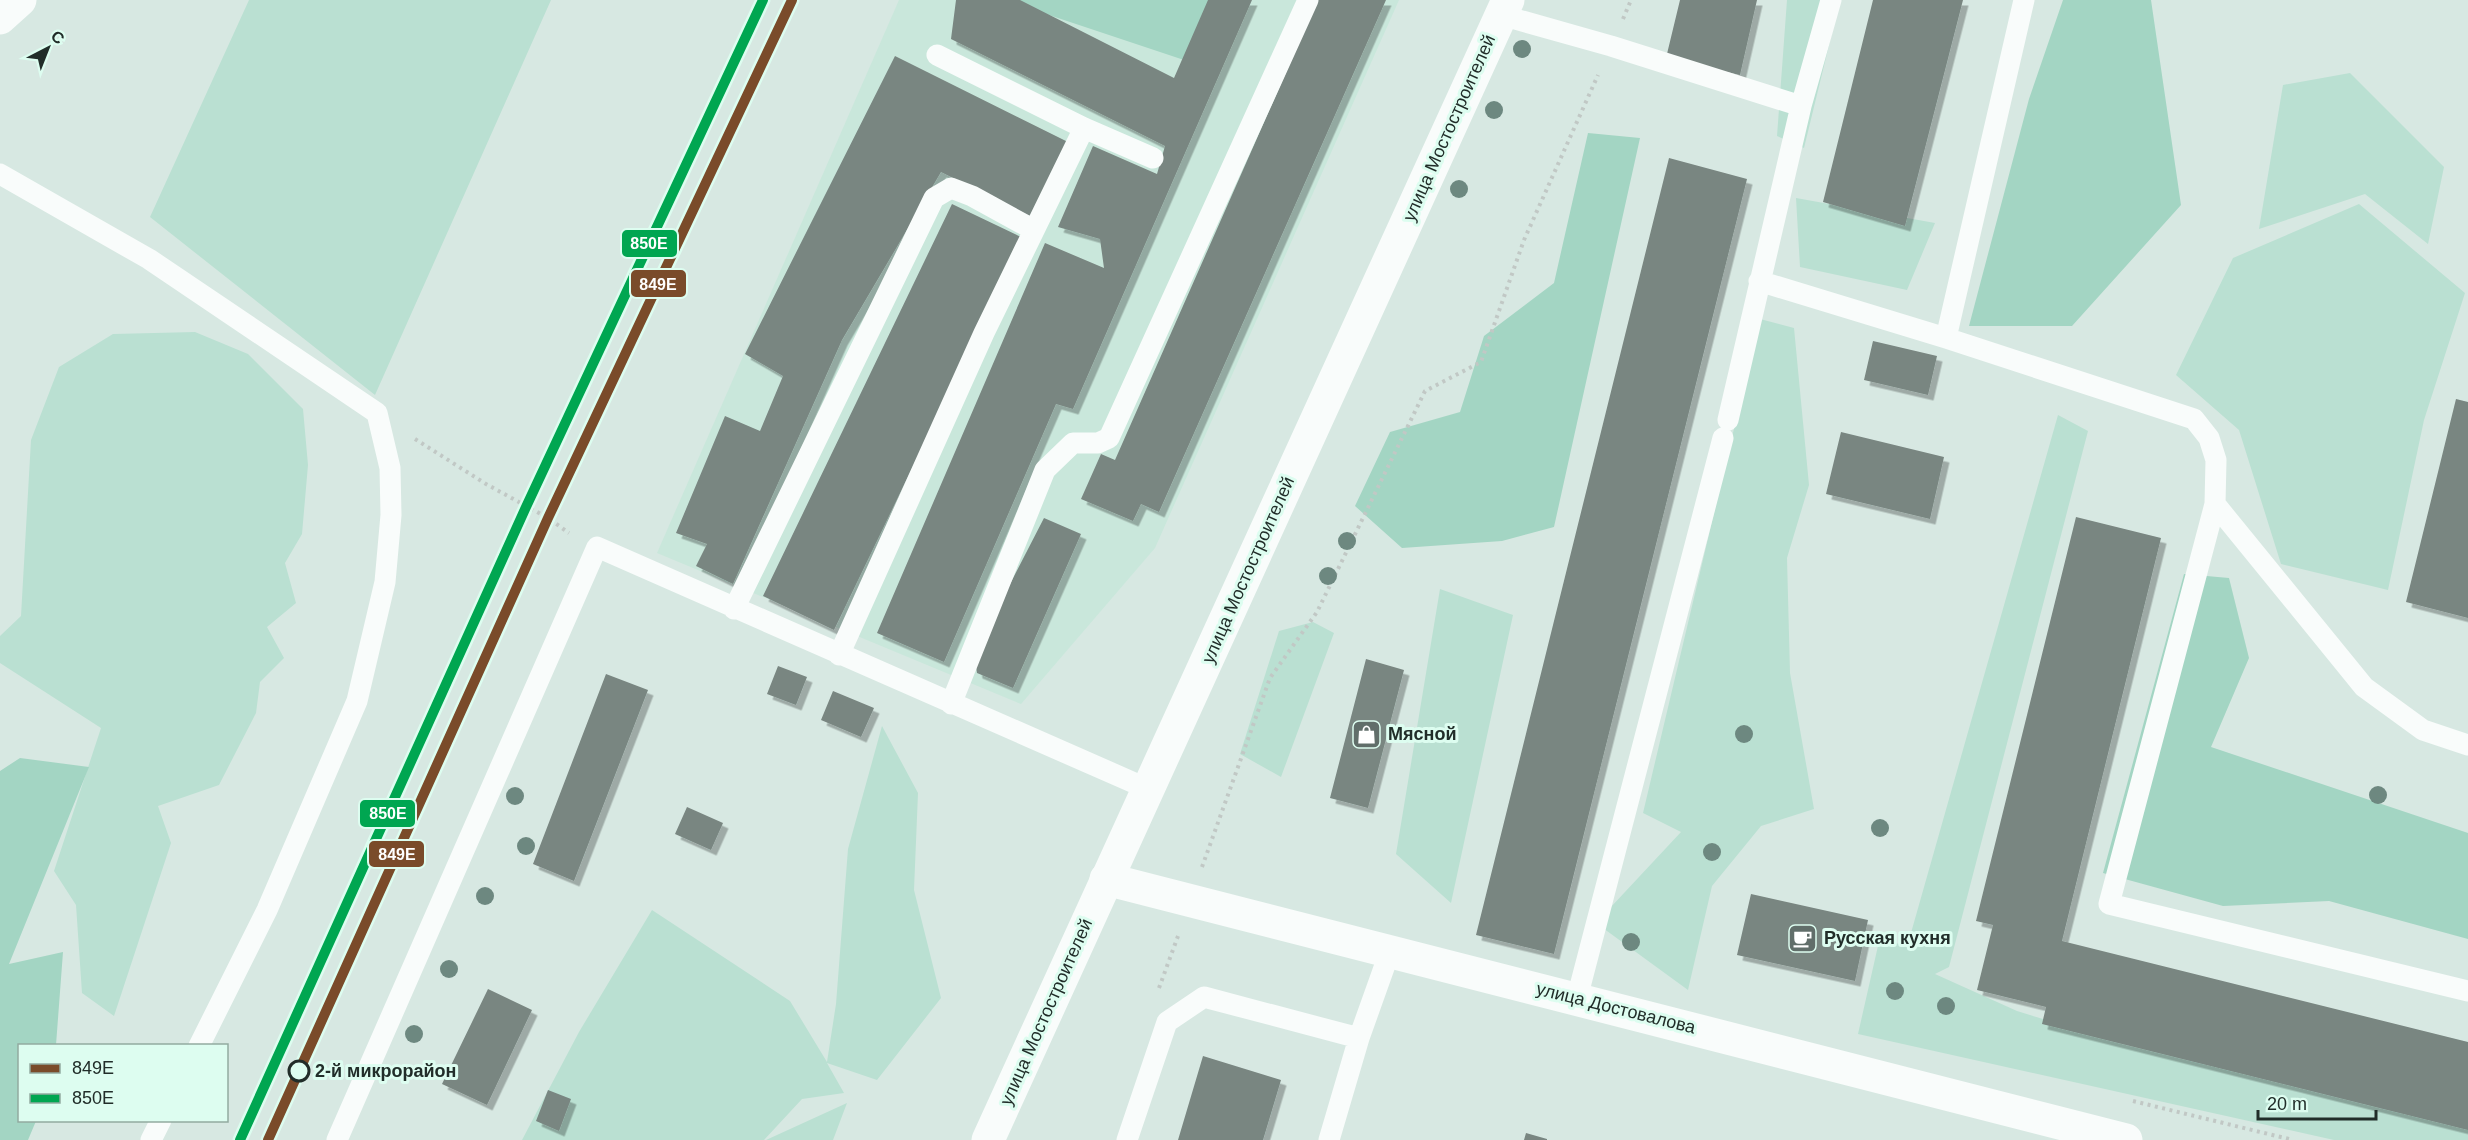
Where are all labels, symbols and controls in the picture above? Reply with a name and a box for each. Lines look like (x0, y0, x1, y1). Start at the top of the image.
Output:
north arrow (18, 18, 78, 78)
text: С (48, 27, 68, 48)
street label: улица Мостостроителей (1399, 32, 1499, 224)
line badge: 850Е (621, 229, 678, 258)
text: 850Е (630, 235, 668, 252)
line badge: 849Е (630, 269, 687, 298)
text: 849Е (639, 276, 677, 293)
street label: улица Мостостроителей (1198, 474, 1298, 666)
shop icon: Мясной (1351, 718, 1383, 750)
place label: Мясной (1388, 724, 1456, 744)
line badge: 850Е (359, 799, 416, 828)
text: 850Е (369, 805, 407, 822)
line badge: 849Е (368, 840, 425, 868)
text: 849Е (378, 846, 416, 863)
street label: улица Мостостроителей (996, 916, 1096, 1108)
cafe icon: Русская кухня (1787, 922, 1819, 954)
place label: Русская кухня (1824, 928, 1951, 948)
street label: улица Достовалова (1534, 979, 1699, 1038)
legend (18, 1044, 228, 1122)
text: 849Е (72, 1058, 114, 1078)
marker: 2-й микрорайон (288, 1060, 310, 1082)
place label: 2-й микрорайон (315, 1061, 456, 1081)
scale bar (2258, 1083, 2376, 1121)
text: 850Е (72, 1088, 114, 1108)
text: 20 m (2267, 1094, 2307, 1114)

